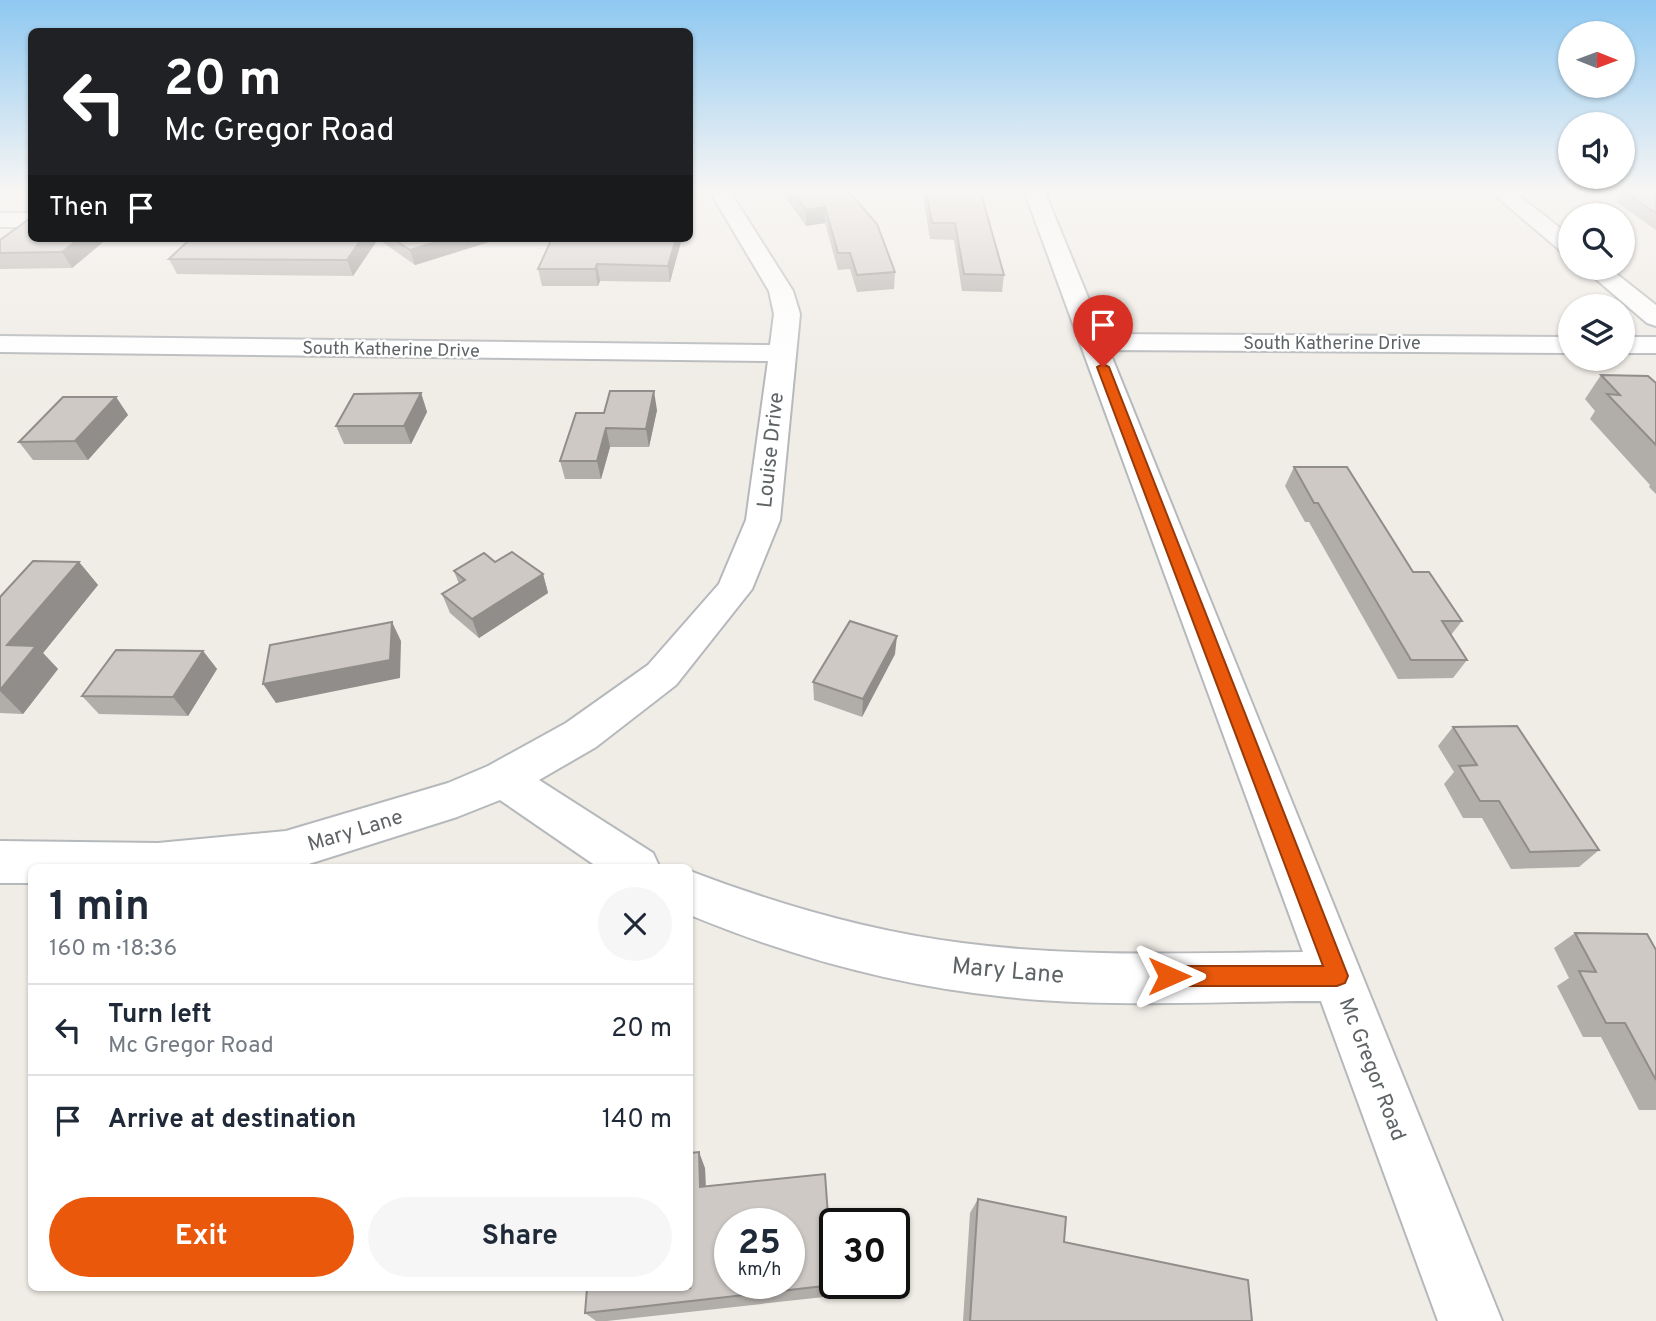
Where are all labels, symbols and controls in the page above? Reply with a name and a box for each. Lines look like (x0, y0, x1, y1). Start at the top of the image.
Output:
north arrow (1558, 21, 1634, 98)
map controls (1558, 21, 1635, 371)
text: 20 m (164, 51, 281, 113)
icon: left (49, 56, 140, 147)
text: Mc Gregor Road (164, 112, 394, 152)
button: sound (1558, 112, 1635, 189)
icon: arrive (122, 189, 160, 227)
text: Then (49, 192, 108, 225)
button: search (1558, 203, 1635, 280)
button: layers (1558, 294, 1635, 371)
pin (1073, 295, 1133, 367)
icon: arrive (1084, 306, 1122, 344)
street label: South Katherine Drive (1243, 333, 1421, 356)
street label: South Katherine Drive (302, 337, 480, 364)
street label: Louise Drive (752, 391, 791, 509)
street label: Mary Lane (304, 804, 406, 859)
text: 1 min (49, 882, 150, 935)
button: close (598, 887, 672, 961)
text: 160 m · 18:36 (49, 935, 177, 964)
position arrow (1132, 939, 1206, 1013)
street label: Mary Lane (950, 952, 1065, 992)
street label: Mc Gregor Road (1332, 994, 1411, 1145)
text: Turn left (108, 999, 212, 1032)
icon: left (49, 1011, 87, 1049)
text: 20 m (611, 1013, 672, 1046)
text: Mc Gregor Road (108, 1032, 274, 1061)
icon: arrive (49, 1102, 87, 1140)
text: Arrive at destination (108, 1104, 356, 1137)
text: 140 m (602, 1104, 672, 1137)
button: Exit (49, 1197, 354, 1277)
button: Share (368, 1197, 672, 1277)
speed limit sign: 30 (819, 1208, 910, 1299)
text: 25 (738, 1222, 781, 1266)
text: km/h (738, 1259, 781, 1282)

